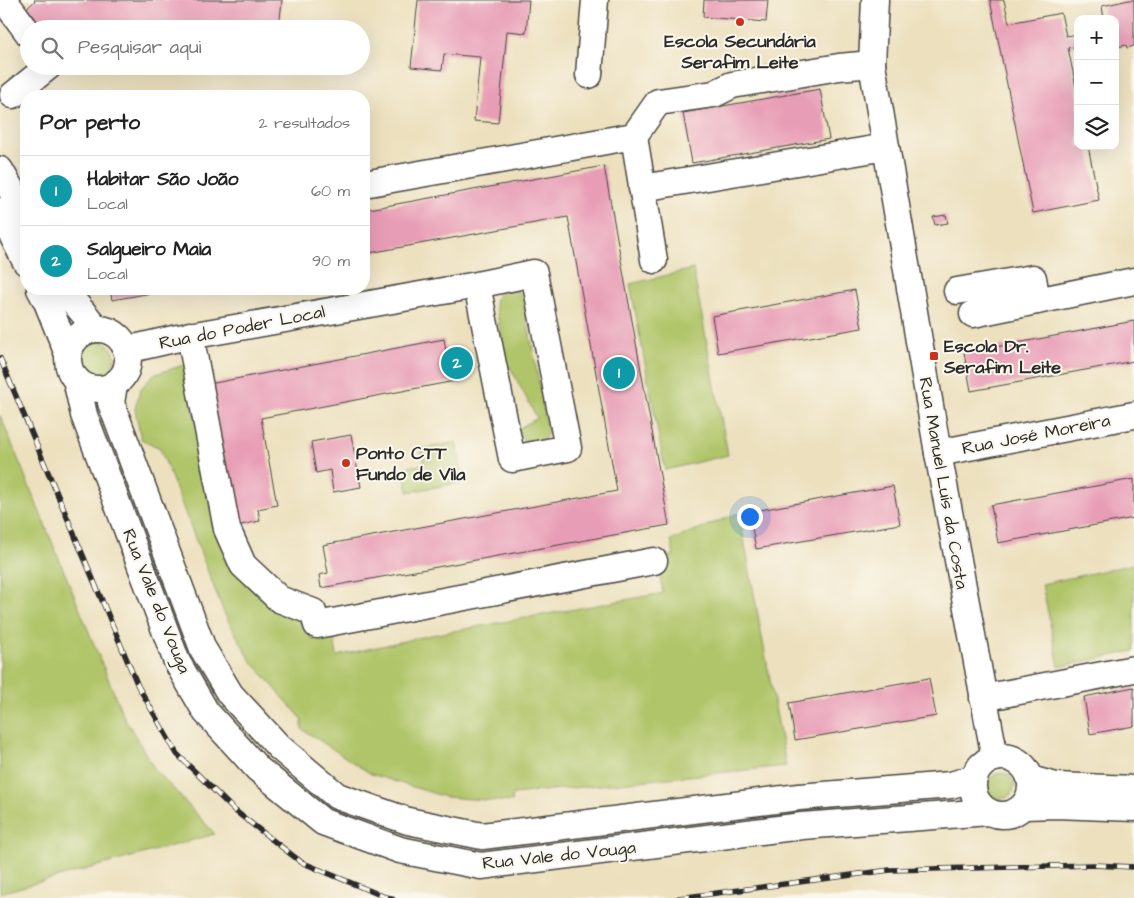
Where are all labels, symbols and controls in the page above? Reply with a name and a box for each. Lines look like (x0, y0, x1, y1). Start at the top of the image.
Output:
map controls (1074, 15, 1119, 150)
button: + (1074, 15, 1119, 60)
marker: Escola Secundária Serafim Leite (734, 16, 746, 28)
search box (20, 20, 370, 75)
place label: Escola Secundária Serafim Leite (664, 29, 817, 75)
icon: search (38, 34, 66, 62)
text: Pesquisar aqui (78, 34, 201, 61)
button: − (1074, 60, 1119, 105)
button: layers (1074, 105, 1119, 150)
text: Por perto (40, 108, 140, 137)
text: 2 resultados (258, 112, 350, 134)
text: Habitar São João (87, 166, 238, 193)
text: 1 (55, 180, 57, 202)
text: 60 m (311, 180, 350, 202)
text: Local (87, 193, 128, 215)
text: Salgueiro Maia (87, 236, 211, 263)
text: 2 (51, 250, 61, 272)
text: 90 m (312, 250, 350, 272)
text: Local (87, 263, 128, 285)
street label: Rua do Poder Local (157, 299, 327, 356)
place label: Escola Dr. Serafim Leite (943, 334, 1061, 380)
pin: 2 (441, 344, 473, 382)
marker: Escola Dr. Serafim Leite (928, 350, 940, 362)
pin: 1 (603, 354, 635, 392)
street label: Rua Manuel Luís da Costa (913, 375, 974, 591)
street label: Rua José Moreira (960, 408, 1112, 461)
place label: Ponto CTT Fundo de Vila (356, 441, 466, 487)
marker: Ponto CTT Fundo de Vila (340, 457, 352, 469)
your location (737, 504, 763, 530)
street label: Rua Vale do Vouga (115, 525, 197, 678)
street label: Rua Vale do Vouga (481, 835, 637, 877)

